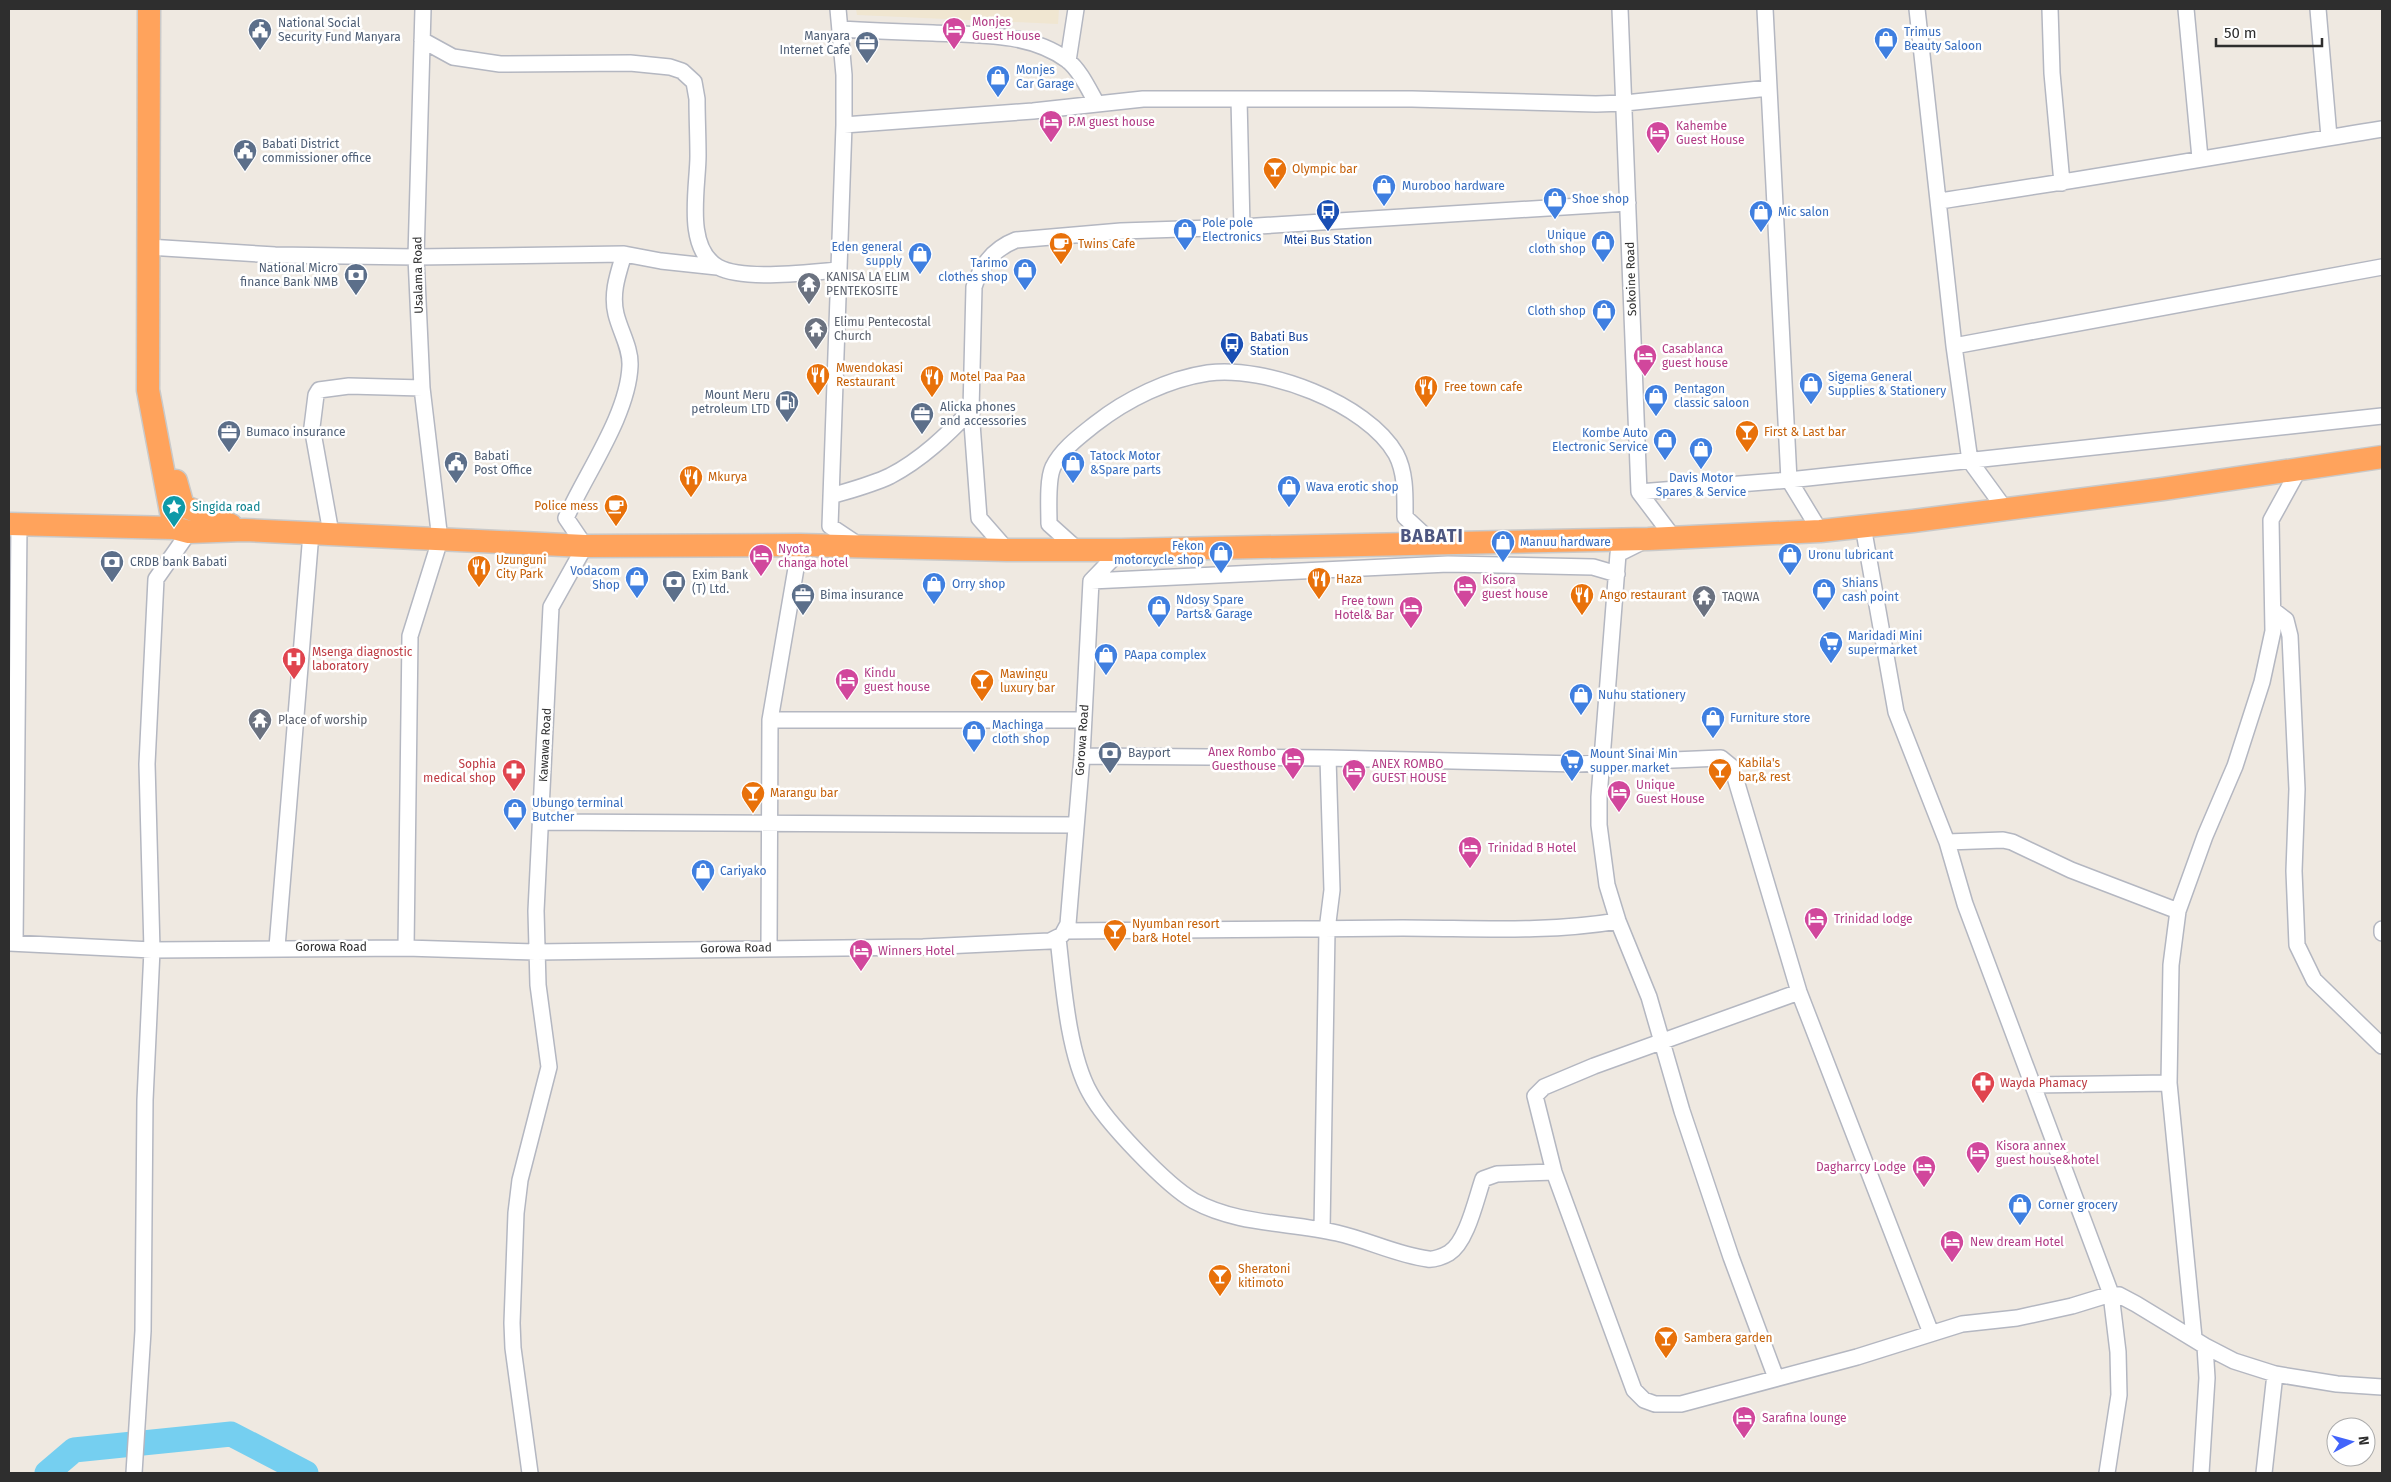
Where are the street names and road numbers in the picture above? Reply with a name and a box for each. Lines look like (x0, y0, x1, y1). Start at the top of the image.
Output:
street label: Usalama Road (410, 236, 426, 314)
street label: Sokoine Road (1623, 242, 1639, 316)
street label: Gorowa Road (1073, 704, 1091, 776)
street label: Kawawa Road (536, 708, 554, 782)
street label: Gorowa Road (295, 940, 367, 954)
street label: Gorowa Road (700, 940, 772, 956)

